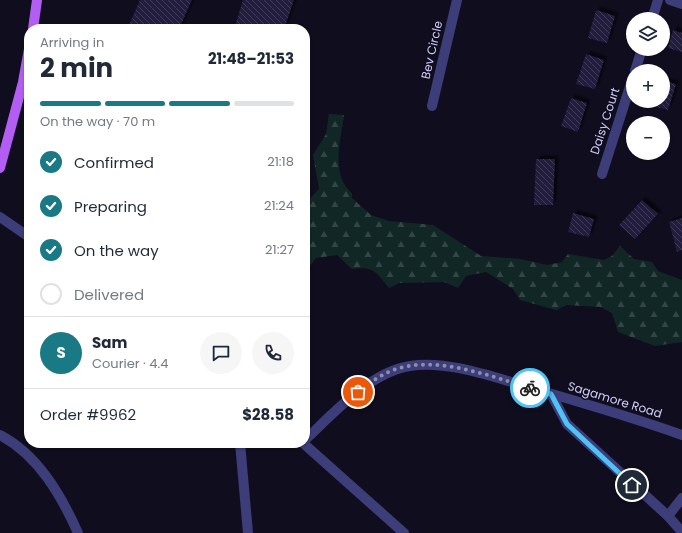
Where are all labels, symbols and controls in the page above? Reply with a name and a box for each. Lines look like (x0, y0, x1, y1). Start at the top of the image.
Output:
map controls (626, 12, 670, 160)
button: layers (626, 12, 670, 56)
street label: Bev Circle (417, 19, 446, 81)
text: Arriving in (40, 33, 104, 52)
text: 21:48–21:53 (208, 48, 294, 69)
text: 2 min (40, 50, 113, 86)
button: + (626, 64, 670, 108)
street label: Daisy Court (586, 85, 623, 156)
text: On the way · 70 m (40, 112, 155, 131)
button: − (626, 116, 670, 160)
icon: check (40, 151, 62, 173)
text: Confirmed (74, 152, 154, 173)
text: 21:18 (267, 152, 294, 171)
icon: check (40, 195, 62, 217)
text: Preparing (74, 196, 147, 217)
text: 21:24 (264, 196, 294, 215)
icon: check (40, 239, 62, 261)
text: On the way (74, 240, 159, 261)
text: 21:27 (265, 240, 294, 259)
text: Delivered (74, 284, 144, 305)
text: Sam (92, 332, 127, 353)
button: chat (200, 332, 242, 374)
button: phone (252, 332, 294, 374)
text: S (56, 342, 66, 363)
text: Courier · 4.4 (92, 354, 168, 373)
courier (510, 368, 550, 408)
pin (341, 375, 375, 409)
icon: bike (519, 377, 541, 399)
street label: Sagamore Road (566, 377, 664, 422)
icon: bag (347, 381, 369, 403)
text: Order #9962 (40, 404, 136, 425)
text: $28.58 (242, 404, 294, 425)
pin (615, 468, 649, 502)
icon: home (621, 474, 643, 496)

